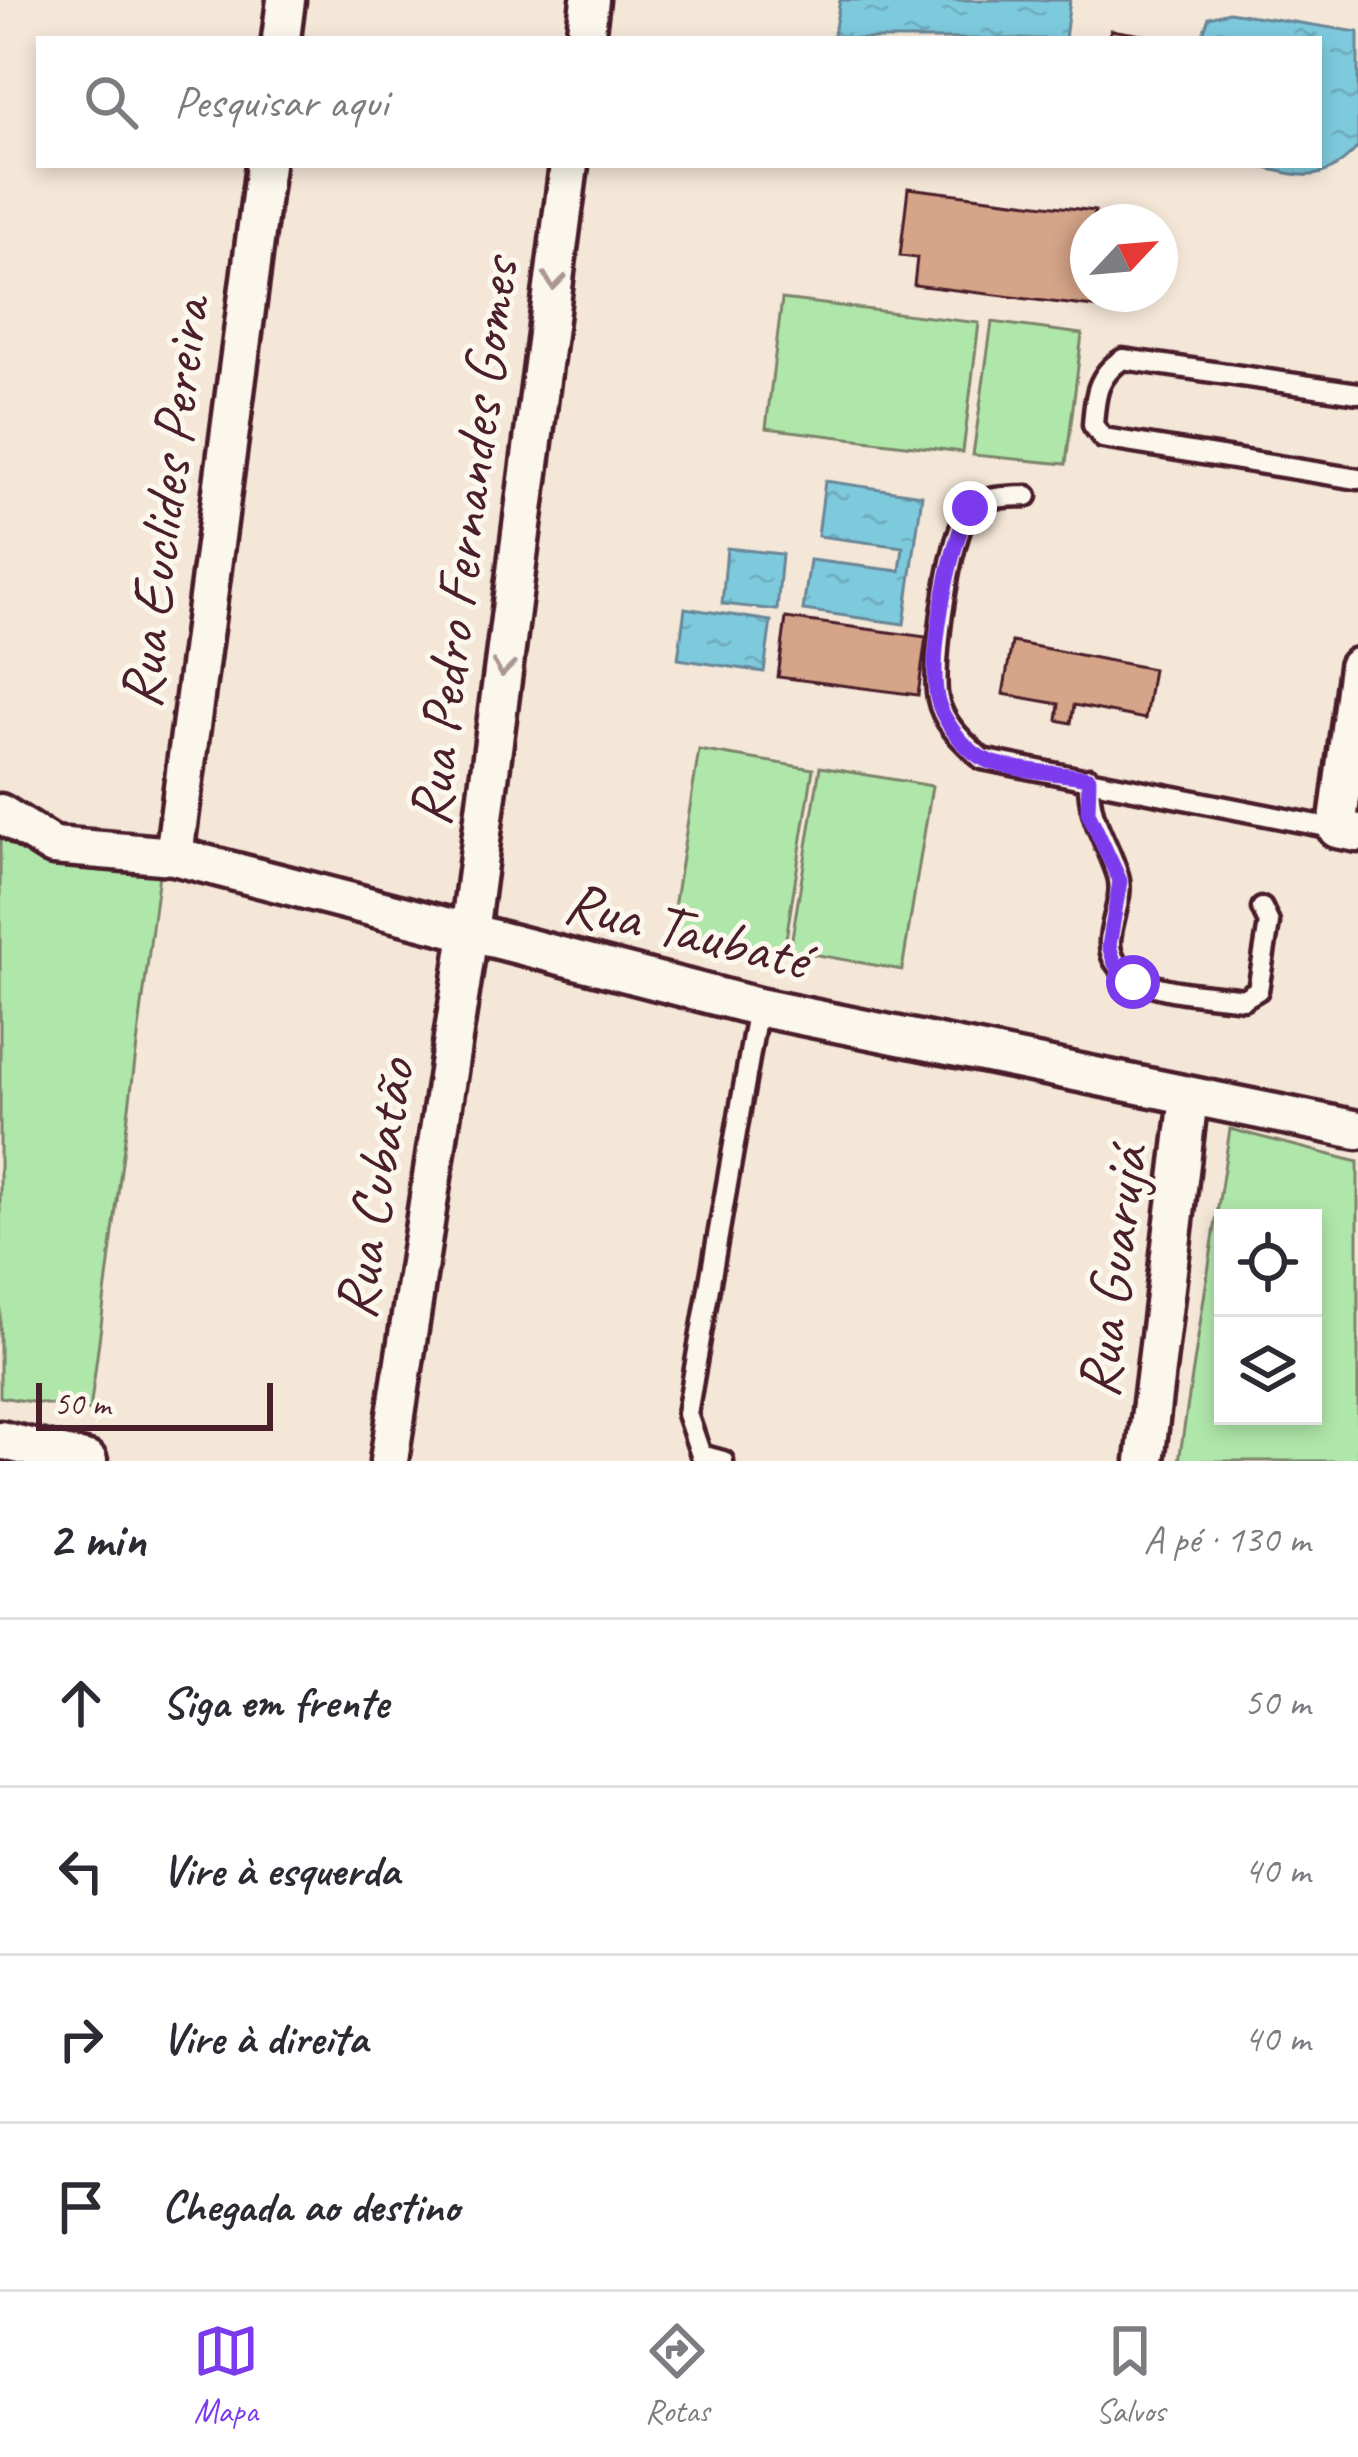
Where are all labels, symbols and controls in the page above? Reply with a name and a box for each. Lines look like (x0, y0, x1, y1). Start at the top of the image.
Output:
search box (36, 36, 1322, 168)
icon: search (78, 69, 144, 135)
text: Pesquisar aqui (174, 74, 388, 131)
north arrow (1070, 204, 1178, 312)
street label: Rua Pedro Fernandes Gomes (390, 250, 536, 830)
one-way arrow (541, 271, 567, 291)
street label: Rua Euclides Pereira (101, 289, 227, 712)
route end (943, 481, 997, 535)
one-way arrow (491, 658, 517, 678)
street label: Rua Taubaté (557, 863, 825, 999)
route start (1106, 955, 1160, 1009)
street label: Rua Cubatão (316, 1051, 432, 1324)
street label: Rua Guarujá (1059, 1137, 1166, 1402)
map controls (1214, 1209, 1322, 1425)
button: locate (1214, 1209, 1322, 1317)
button: layers (1214, 1317, 1322, 1425)
scale bar (36, 1377, 273, 1430)
text: 50 m (54, 1383, 110, 1425)
text: 2 min (48, 1507, 146, 1571)
text: A pé · 130 m (1143, 1515, 1310, 1564)
icon: ahead (48, 1670, 114, 1736)
text: Siga em frente (162, 1674, 389, 1731)
text: 50 m (1244, 1678, 1310, 1727)
icon: left (48, 1838, 114, 1904)
text: Vire à esquerda (162, 1842, 399, 1899)
text: 40 m (1244, 1846, 1310, 1895)
icon: right (48, 2006, 114, 2072)
text: Vire à direita (162, 2010, 367, 2067)
text: 40 m (1244, 2014, 1310, 2063)
icon: arrive (48, 2174, 114, 2240)
text: Chegada ao destino (162, 2178, 459, 2235)
tab: Mapa (193, 2318, 259, 2432)
tab: Rotas (644, 2318, 710, 2432)
tab: Salvos (1096, 2318, 1165, 2432)

